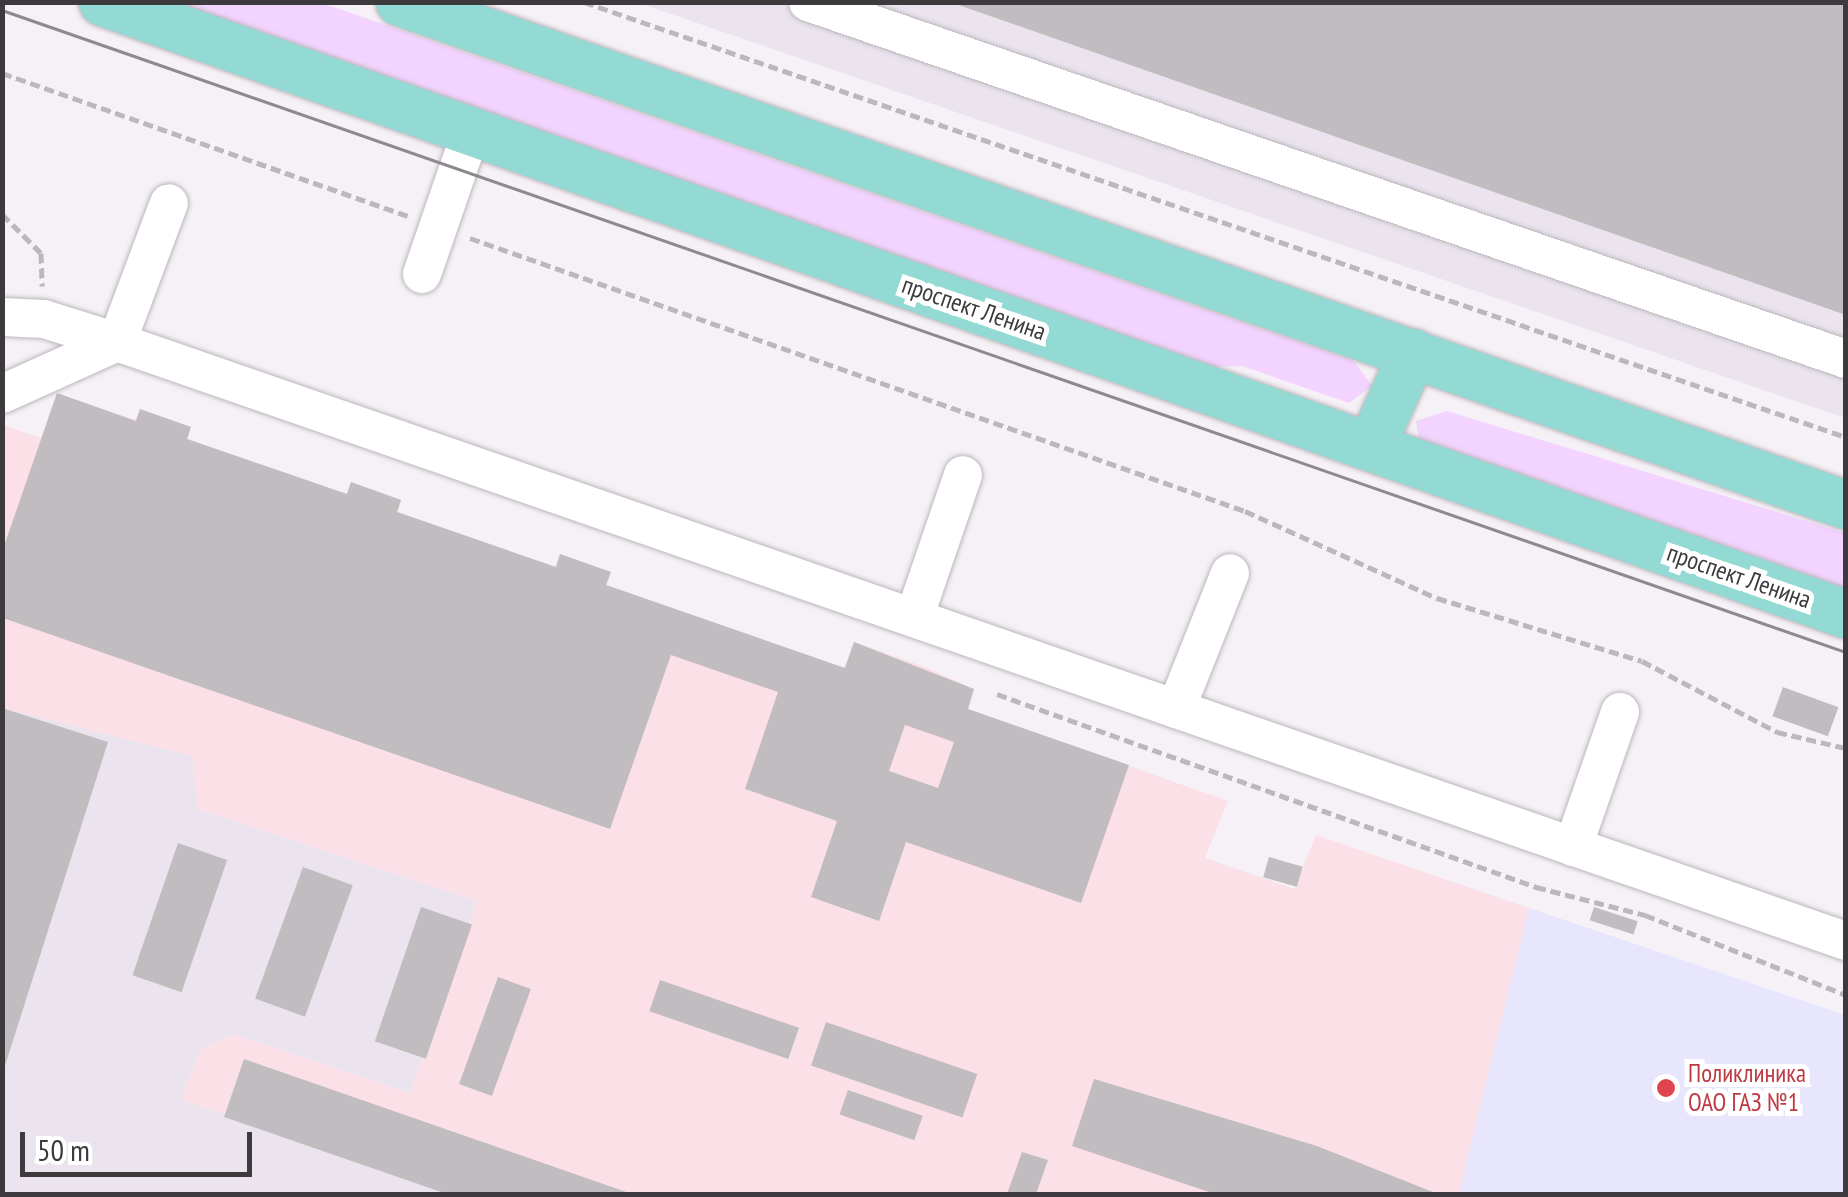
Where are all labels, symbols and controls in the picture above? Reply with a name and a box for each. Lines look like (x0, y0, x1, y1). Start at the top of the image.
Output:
street label: проспект Ленина (898, 269, 1050, 347)
street label: проспект Ленина (1663, 537, 1815, 615)
place label: Поликлиника ОАО ГАЗ №1 (1688, 1059, 1806, 1118)
marker: Поликлиника ОАО ГАЗ №1 (1653, 1075, 1679, 1101)
scale bar (25, 1112, 258, 1174)
text: 50 m (37, 1130, 90, 1169)

